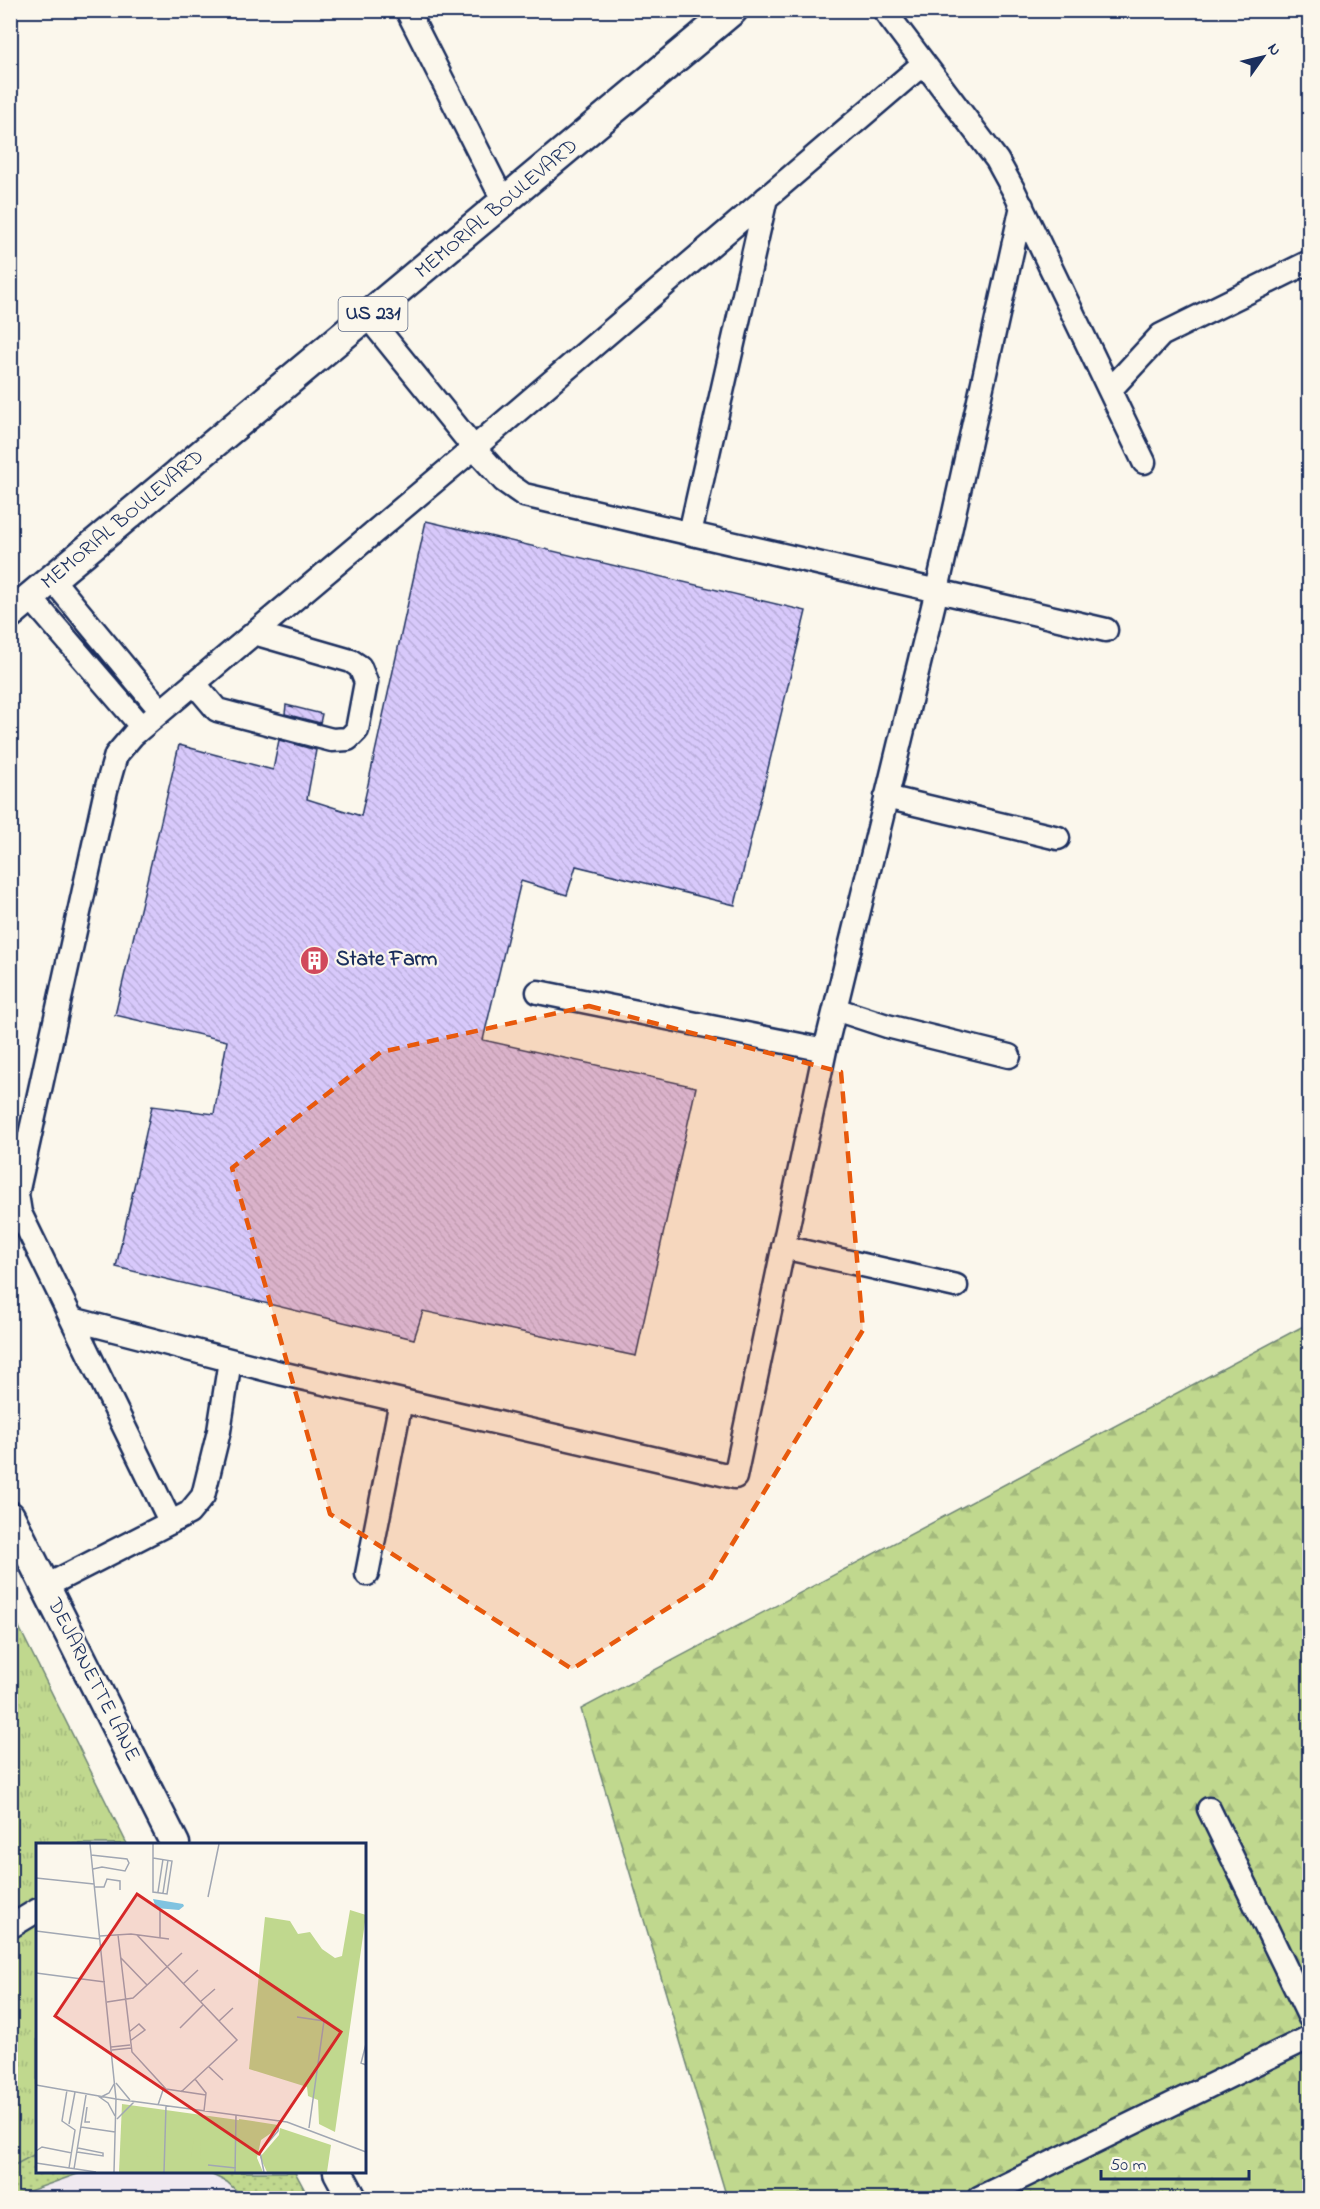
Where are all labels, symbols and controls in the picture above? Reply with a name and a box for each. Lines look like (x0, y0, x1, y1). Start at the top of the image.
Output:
north arrow (1233, 27, 1293, 87)
text: N (1261, 39, 1287, 61)
street label: MEMORIAL BOULEVARD (409, 132, 585, 286)
road number: US 231 (338, 297, 407, 331)
street label: MEMORIAL BOULEVARD (35, 443, 211, 597)
building icon: State Farm (299, 944, 331, 976)
place label: State Farm (336, 945, 437, 975)
street label: DEJARNETTE LANE (38, 1592, 147, 1767)
inset map (36, 1843, 366, 2173)
scale bar (1101, 2143, 1250, 2181)
text: 50 m (1110, 2153, 1147, 2179)

